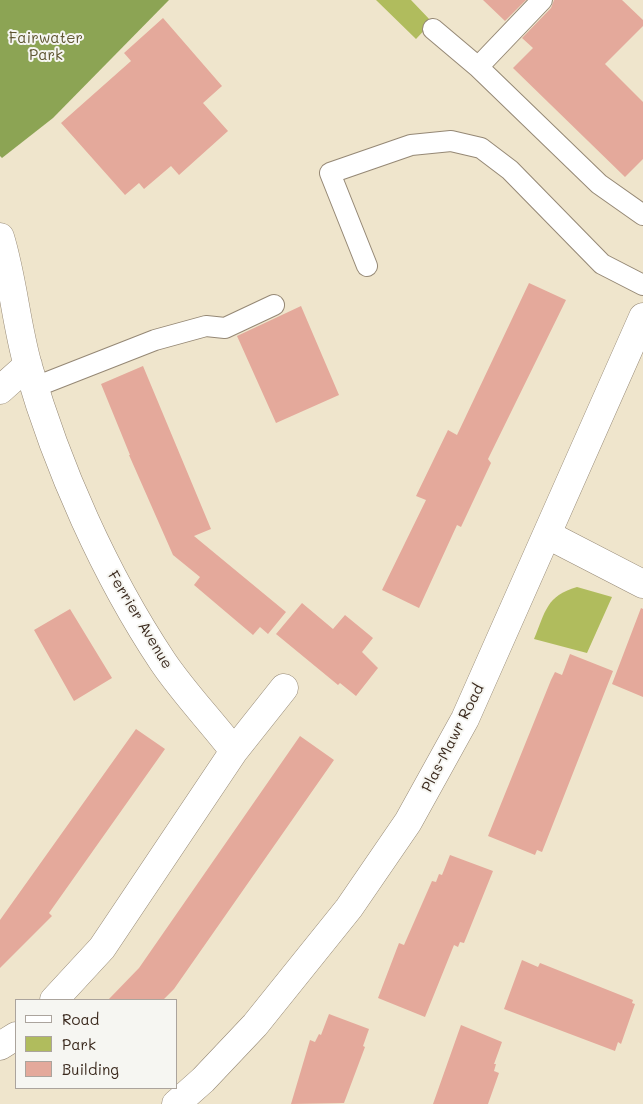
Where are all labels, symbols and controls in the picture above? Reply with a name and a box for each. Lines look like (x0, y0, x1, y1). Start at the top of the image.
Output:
park label: Fairwater Park (9, 29, 83, 64)
street label: Ferrier Avenue (104, 568, 176, 672)
street label: Plas-Mawr Road (418, 681, 488, 795)
legend (15, 999, 178, 1089)
text: Road (62, 1009, 99, 1029)
text: Park (62, 1034, 96, 1054)
text: Building (62, 1059, 119, 1079)

